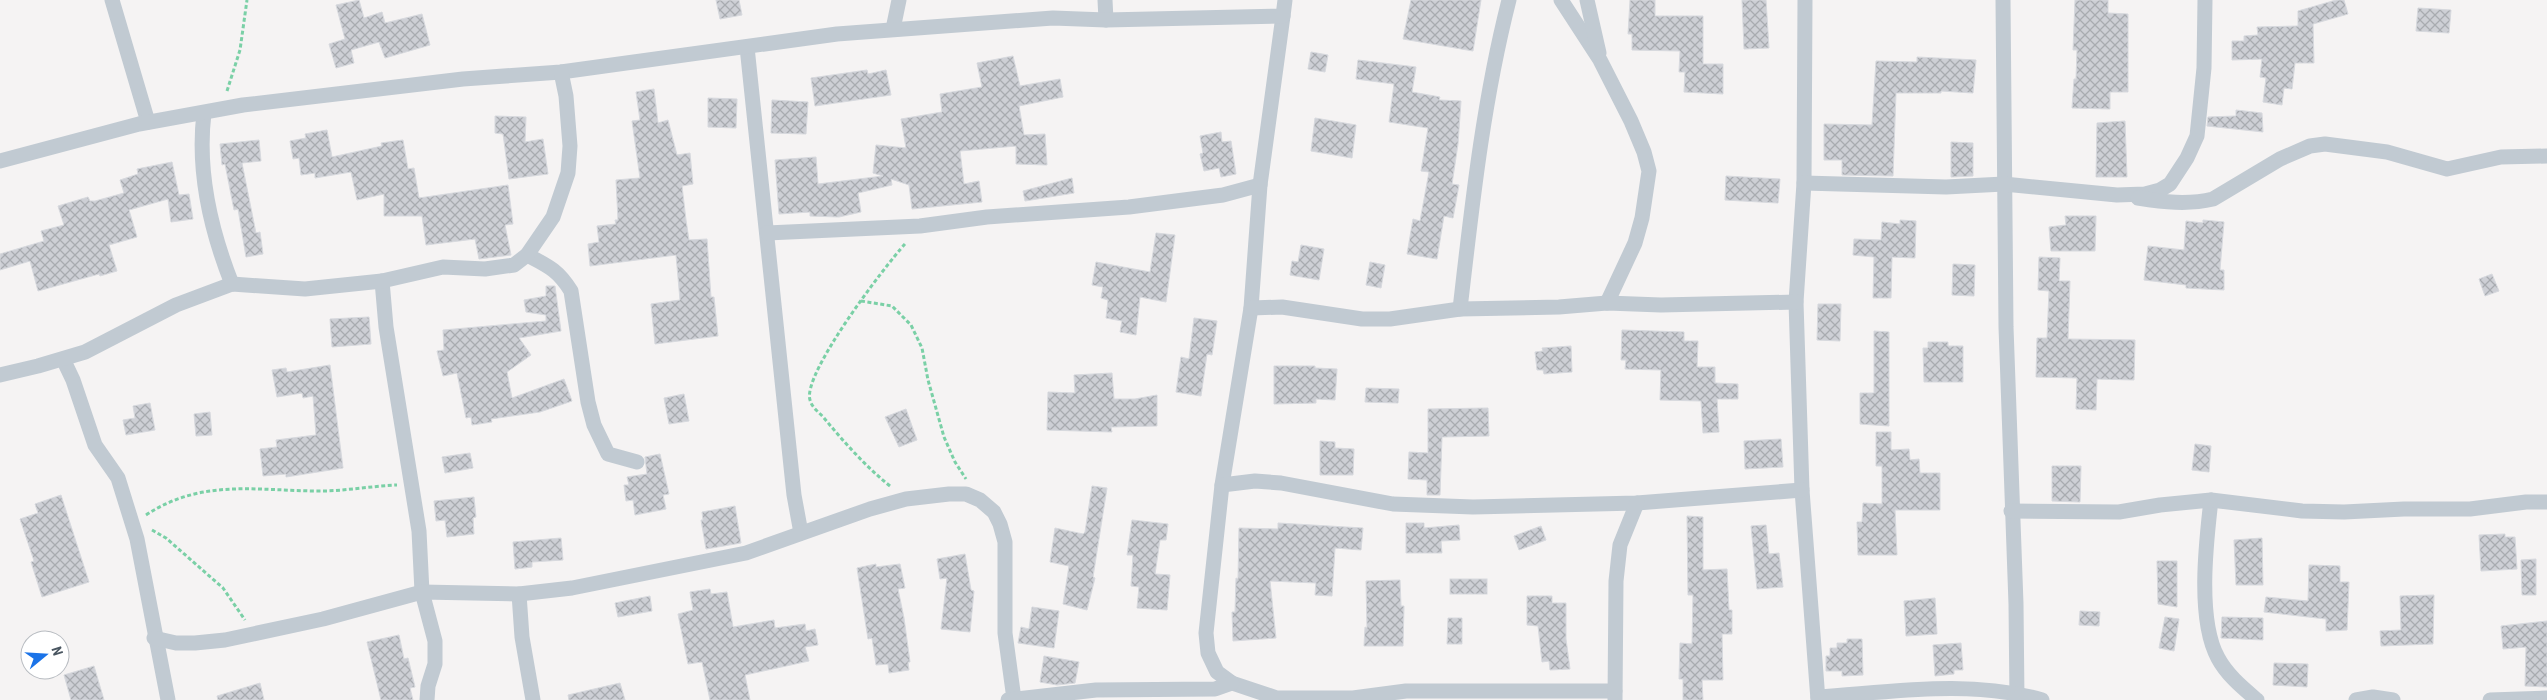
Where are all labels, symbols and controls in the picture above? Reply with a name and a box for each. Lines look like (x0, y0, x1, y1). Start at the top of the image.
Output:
north arrow (20, 630, 70, 680)
text: N (48, 644, 66, 658)

